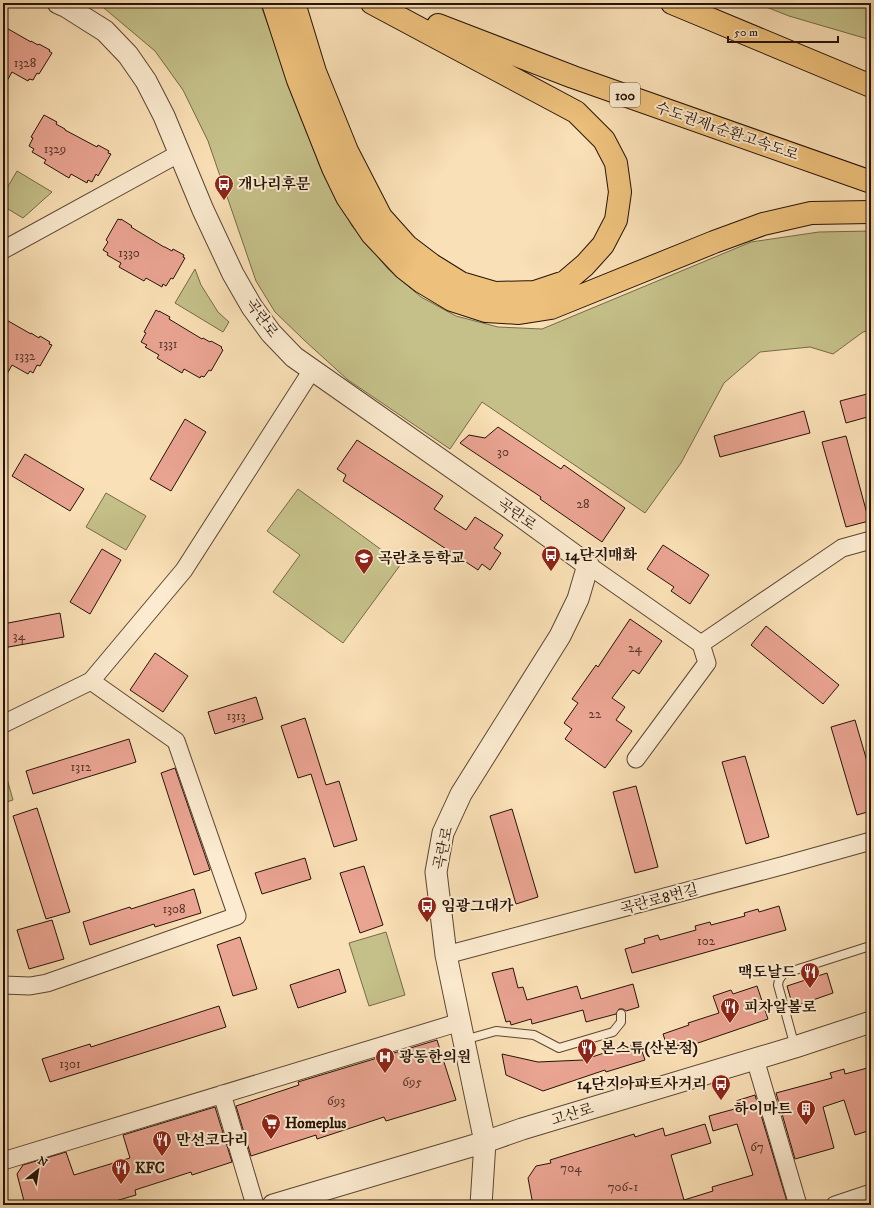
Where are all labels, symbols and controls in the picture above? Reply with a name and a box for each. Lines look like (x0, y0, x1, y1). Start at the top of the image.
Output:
scale bar (728, 18, 838, 44)
text: 50 m (734, 25, 758, 40)
house number: 1328 (14, 55, 36, 71)
road number: 100 (610, 83, 640, 107)
street label: 수도권제1순환고속도로 (653, 98, 802, 165)
house number: 1329 (44, 141, 66, 157)
bus stop icon: 개나리후문 (213, 173, 235, 201)
place label: 개나리후문 (238, 175, 311, 194)
house number: 1330 (118, 245, 140, 261)
street label: 곡란로 (241, 295, 282, 342)
house number: 1331 (158, 336, 178, 352)
house number: 1332 (15, 348, 36, 364)
house number: 30 (497, 444, 509, 460)
street label: 곡란로 (494, 494, 540, 535)
house number: 28 (577, 496, 589, 512)
bus stop icon: 14단지매화 (540, 544, 562, 572)
place label: 14단지매화 (565, 546, 638, 565)
school or university icon: 곡란초등학교 (353, 547, 375, 575)
place label: 곡란초등학교 (378, 549, 465, 568)
house number: 34 (13, 628, 26, 644)
house number: 24 (628, 640, 642, 656)
house number: 22 (589, 706, 602, 722)
house number: 1313 (226, 708, 246, 724)
house number: 1312 (71, 759, 92, 775)
street label: 곡란로 (430, 824, 457, 871)
street label: 곡란로8번길 (618, 880, 700, 919)
bus stop icon: 임광그대가 (416, 895, 438, 923)
place label: 임광그대가 (441, 897, 514, 916)
house number: 1308 (162, 901, 186, 917)
house number: 102 (697, 933, 716, 949)
restaurant icon: 맥도날드 (799, 961, 821, 989)
place label: 맥도날드 (738, 963, 797, 982)
restaurant icon: 피자알볼로 (719, 996, 741, 1024)
place label: 피자알볼로 (744, 998, 817, 1017)
restaurant icon: 본스튜(산본점) (576, 1037, 598, 1065)
place label: 본스튜(산본점) (601, 1039, 698, 1058)
hospital icon: 광동한의원 (374, 1046, 396, 1074)
place label: 광동한의원 (399, 1048, 471, 1067)
house number: 1301 (59, 1056, 81, 1072)
bus stop icon: 14단지아파트사거리 (710, 1073, 732, 1101)
house number: 695 (402, 1074, 422, 1090)
place label: 14단지아파트사거리 (577, 1075, 707, 1094)
house number: 693 (327, 1093, 345, 1109)
building icon: 하이마트 (795, 1098, 817, 1126)
street label: 고산로 (549, 1099, 596, 1130)
place label: 하이마트 (734, 1100, 793, 1119)
supermarket icon: Homeplus (260, 1112, 282, 1140)
place label: Homeplus (285, 1114, 346, 1133)
restaurant icon: 만선코다리 (151, 1129, 173, 1157)
place label: 만선코다리 (176, 1131, 248, 1150)
house number: 67 (750, 1139, 764, 1155)
north arrow (18, 1150, 58, 1190)
text: N (35, 1154, 50, 1171)
restaurant icon: KFC (110, 1157, 132, 1185)
place label: KFC (135, 1159, 165, 1178)
house number: 704 (560, 1160, 582, 1176)
house number: 706-1 (608, 1179, 639, 1195)

